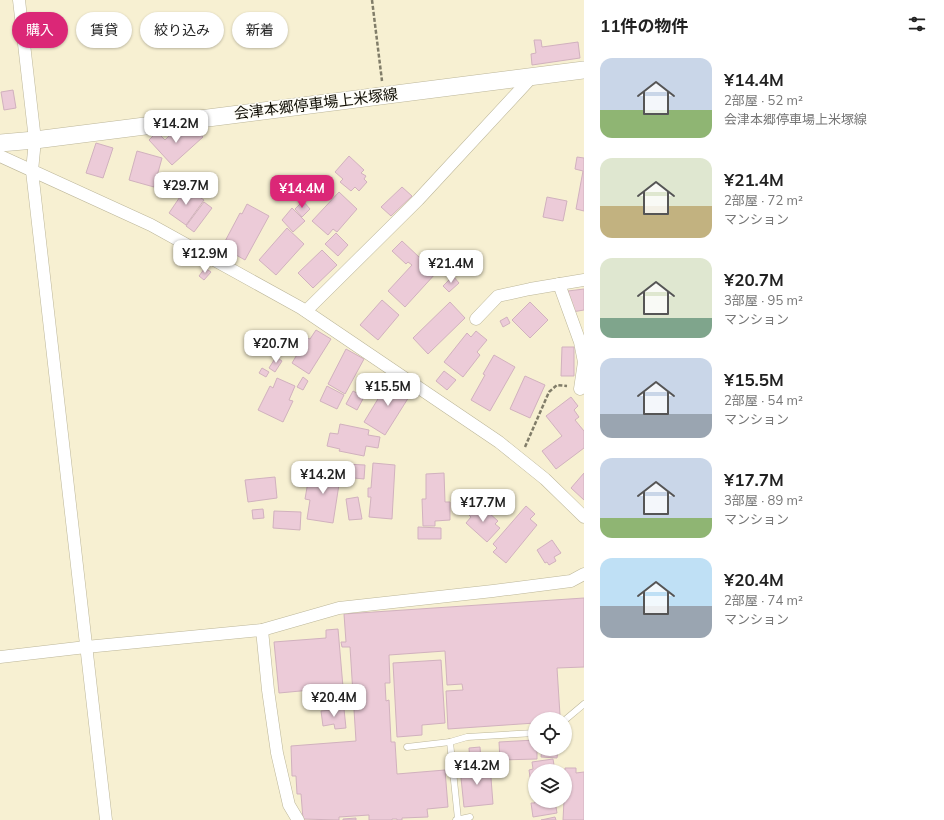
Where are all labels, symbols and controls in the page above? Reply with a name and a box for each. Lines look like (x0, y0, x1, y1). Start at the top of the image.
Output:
chip: 購入 (12, 12, 68, 48)
chip: 賃貸 (76, 12, 132, 48)
chip: 絞り込み (140, 12, 224, 48)
chip: 新着 (232, 12, 288, 48)
icon: filters (906, 13, 928, 35)
text: 11件の物件 (600, 15, 688, 36)
text: ¥14.4M (724, 69, 784, 90)
icon: home (632, 74, 680, 122)
street label: 会津本郷停車場上米塚線 (233, 84, 399, 123)
text: 2部屋 · 52 m² (724, 92, 803, 108)
pin: ¥14.2M (143, 110, 209, 144)
text: 会津本郷停車場上米塚線 (724, 111, 867, 127)
text: ¥14.2M (153, 115, 199, 131)
text: ¥21.4M (724, 169, 784, 190)
pin: ¥29.7M (153, 172, 219, 206)
icon: home (632, 174, 680, 222)
pin: ¥14.4M (269, 175, 335, 209)
text: ¥29.7M (163, 177, 209, 193)
text: ¥14.4M (279, 180, 325, 196)
text: 2部屋 · 72 m² (724, 192, 803, 208)
text: マンション (724, 211, 789, 227)
pin: ¥12.9M (172, 240, 238, 274)
text: ¥12.9M (182, 245, 228, 261)
pin: ¥21.4M (418, 250, 484, 284)
text: ¥21.4M (428, 255, 474, 271)
text: ¥20.7M (724, 269, 784, 290)
icon: home (632, 274, 680, 322)
text: 3部屋 · 95 m² (724, 292, 803, 308)
text: マンション (724, 311, 789, 327)
pin: ¥20.7M (243, 330, 309, 364)
text: ¥20.7M (253, 335, 299, 351)
text: ¥15.5M (724, 369, 784, 390)
pin: ¥15.5M (355, 373, 421, 407)
icon: home (632, 374, 680, 422)
text: ¥15.5M (365, 378, 411, 394)
text: 2部屋 · 54 m² (724, 392, 803, 408)
text: マンション (724, 411, 789, 427)
pin: ¥14.2M (290, 461, 356, 495)
text: ¥14.2M (300, 466, 346, 482)
text: ¥17.7M (724, 469, 784, 490)
icon: home (632, 474, 680, 522)
pin: ¥17.7M (450, 489, 516, 523)
text: 3部屋 · 89 m² (724, 492, 803, 508)
text: ¥17.7M (460, 494, 506, 510)
text: マンション (724, 511, 789, 527)
text: ¥20.4M (724, 569, 784, 590)
icon: home (632, 574, 680, 622)
text: 2部屋 · 74 m² (724, 592, 803, 608)
text: マンション (724, 611, 789, 627)
pin: ¥20.4M (301, 684, 367, 718)
text: ¥20.4M (311, 689, 357, 705)
map controls (528, 712, 572, 808)
button: locate (528, 712, 572, 756)
pin: ¥14.2M (444, 752, 510, 786)
text: ¥14.2M (454, 757, 500, 773)
button: layers (528, 764, 572, 808)

